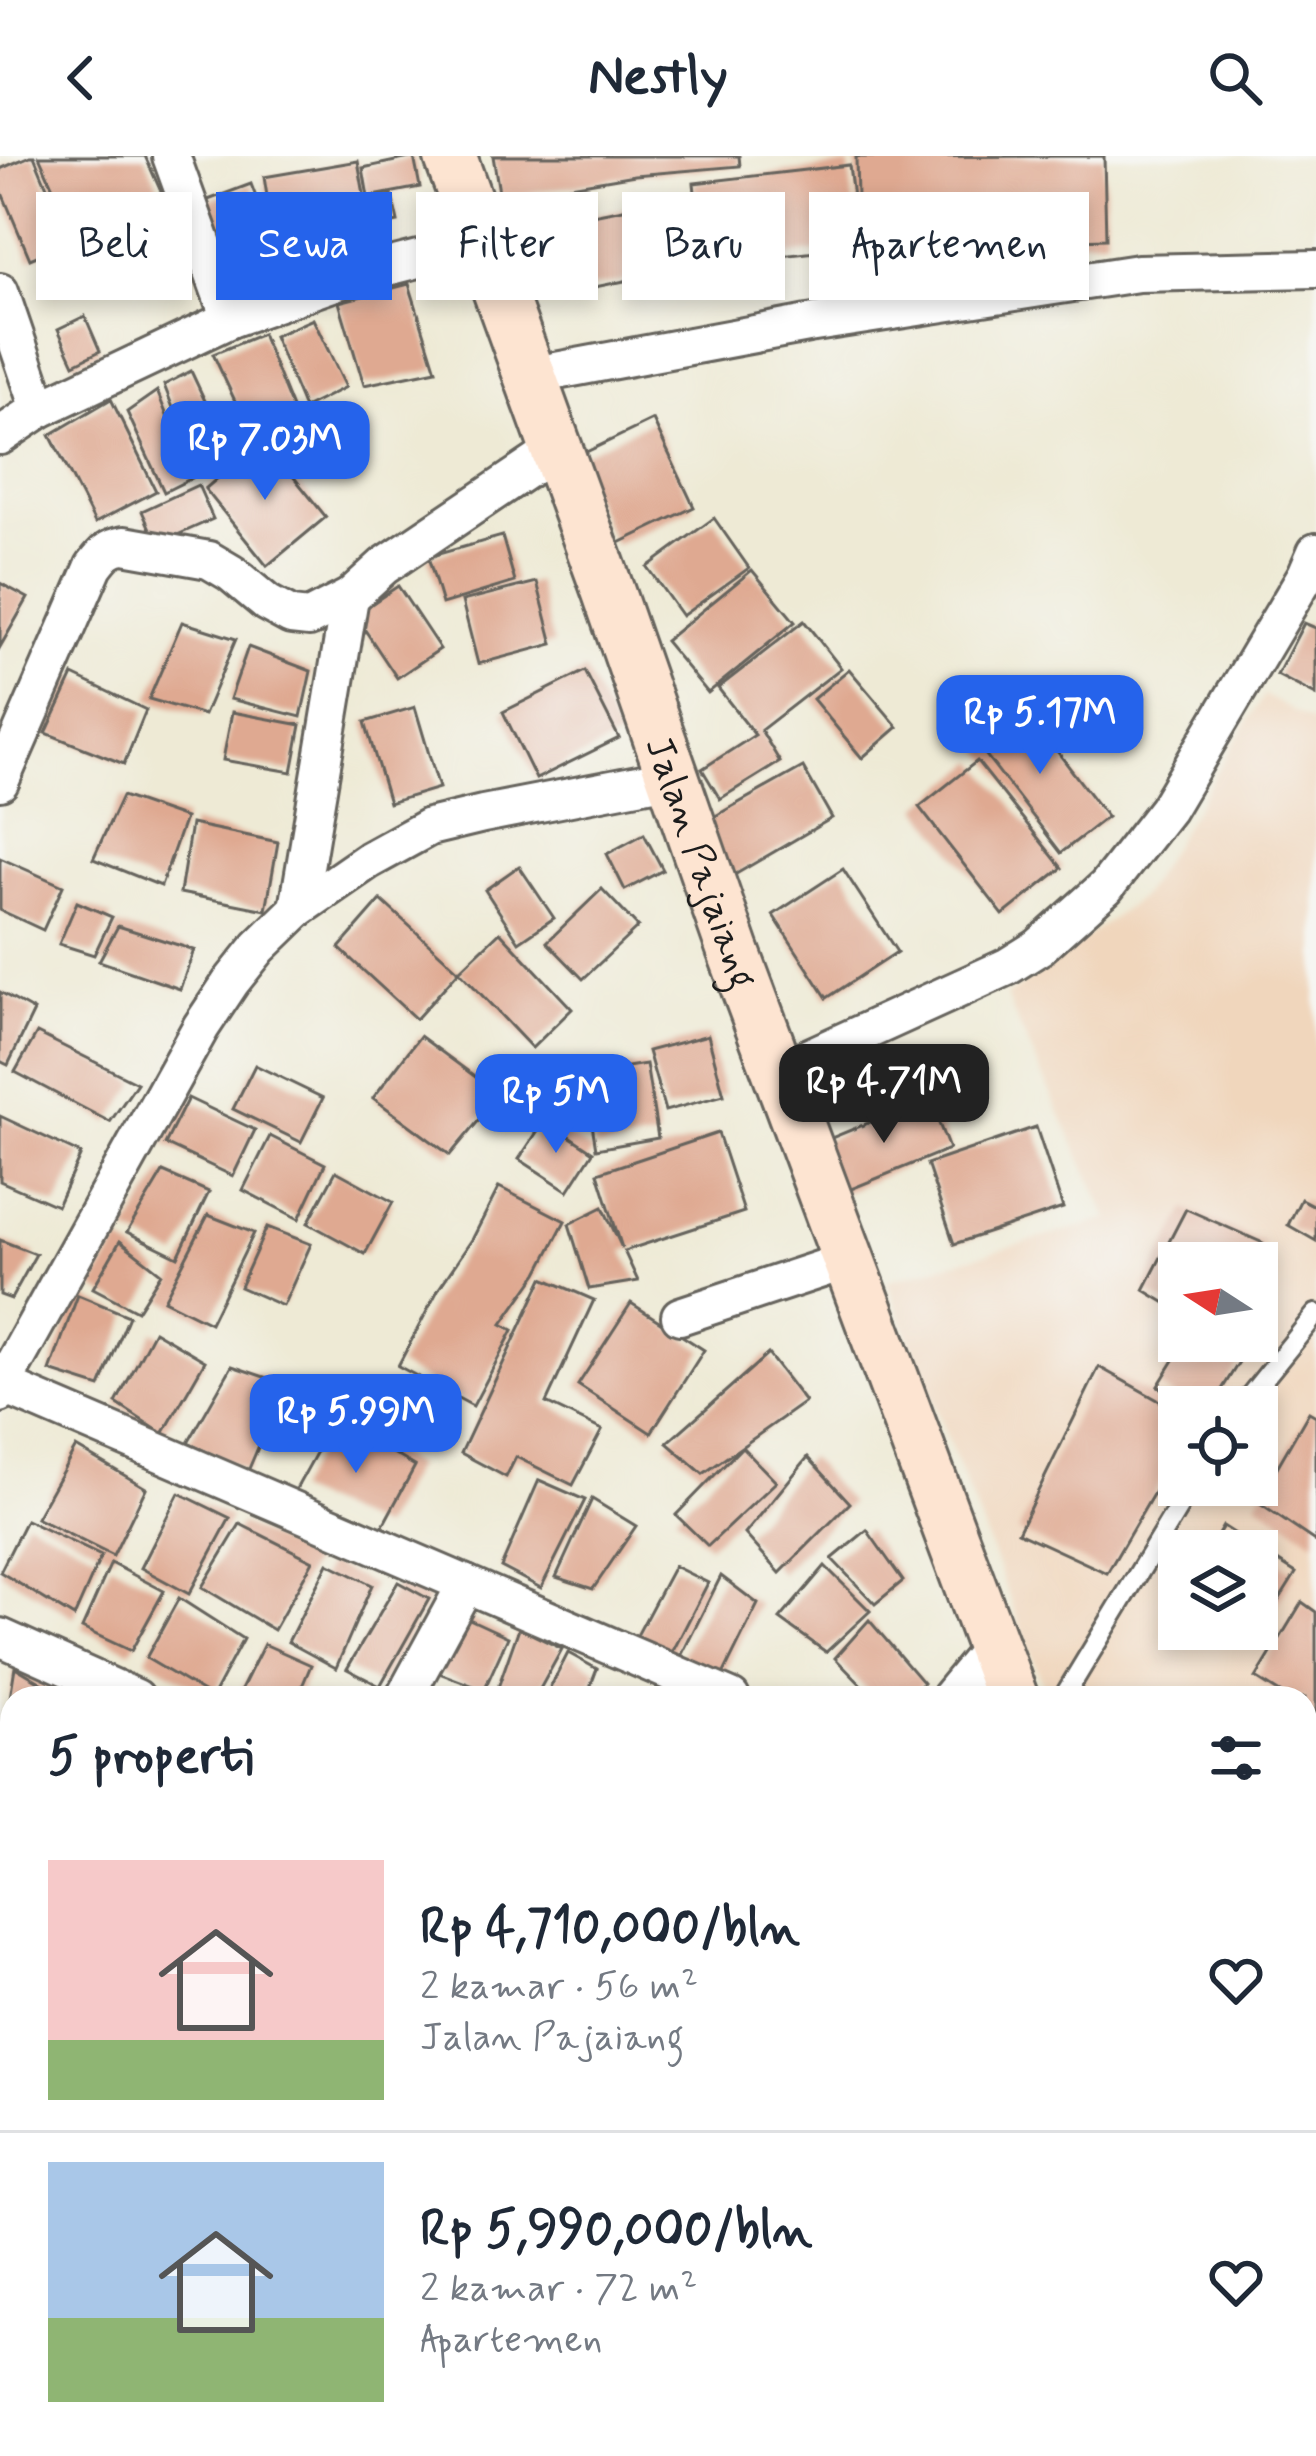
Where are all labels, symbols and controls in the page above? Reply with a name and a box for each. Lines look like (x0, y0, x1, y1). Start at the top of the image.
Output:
text: Nestly (588, 43, 728, 114)
icon: back (48, 45, 114, 111)
icon: search (1202, 45, 1268, 111)
chip: Beli (36, 192, 192, 300)
chip: Sewa (216, 192, 392, 300)
chip: Filter (416, 192, 598, 300)
chip: Baru (622, 192, 785, 300)
chip: Apartemen (809, 192, 1089, 300)
pin: Rp 7.03M (141, 401, 389, 503)
text: Rp 7.03M (188, 414, 342, 465)
pin: Rp 5.17M (916, 675, 1164, 777)
text: Rp 5.17M (963, 688, 1117, 739)
street label: Jalan Pajaiang (632, 730, 767, 998)
pin: Rp 4.71M (760, 1044, 1008, 1146)
pin: Rp 5M (472, 1054, 640, 1156)
text: Rp 4.71M (806, 1057, 962, 1108)
text: Rp 5M (502, 1067, 610, 1118)
north arrow (1158, 1242, 1278, 1362)
map controls (1158, 1242, 1278, 1650)
pin: Rp 5.99M (232, 1374, 480, 1476)
button: locate (1158, 1386, 1278, 1506)
text: Rp 5.99M (277, 1387, 435, 1438)
button: layers (1158, 1530, 1278, 1650)
text: 5 properti (48, 1725, 253, 1791)
icon: filters (1203, 1725, 1269, 1791)
text: Rp 4,710,000/bln (420, 1896, 800, 1962)
icon: home (144, 1908, 288, 2052)
icon: heart (1203, 1947, 1269, 2013)
text: 2 kamar · 56 m² (420, 1962, 698, 2013)
text: Jalan Pajaiang (420, 2013, 684, 2064)
text: Rp 5,990,000/bln (420, 2198, 812, 2264)
icon: home (144, 2210, 288, 2354)
icon: heart (1203, 2249, 1269, 2315)
text: 2 kamar · 72 m² (420, 2264, 697, 2315)
text: Apartemen (420, 2315, 602, 2366)

